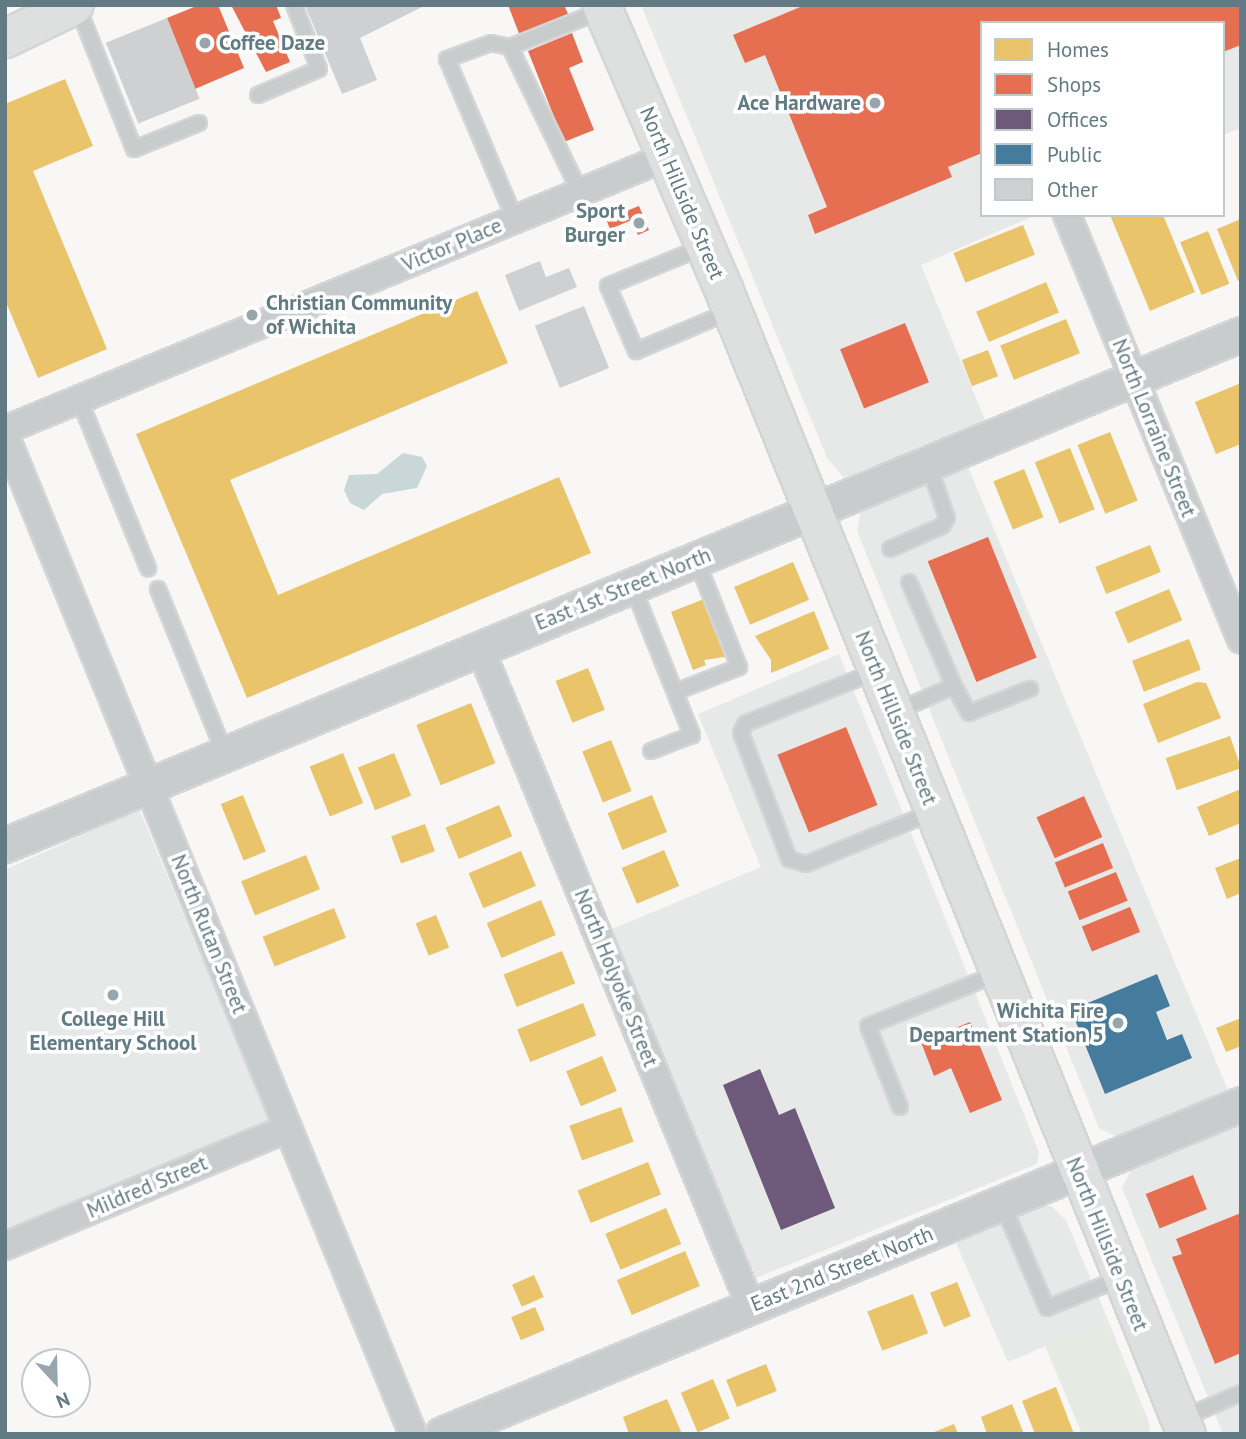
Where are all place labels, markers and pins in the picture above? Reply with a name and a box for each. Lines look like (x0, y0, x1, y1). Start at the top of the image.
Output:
place label: Coffee Daze (219, 30, 325, 56)
marker: Coffee Daze (197, 35, 213, 51)
place label: Ace Hardware (738, 90, 861, 116)
marker: Ace Hardware (867, 95, 883, 111)
place label: Sport Burger (565, 198, 625, 248)
marker: Sport Burger (631, 215, 647, 231)
place label: Christian Community of Wichita (266, 290, 453, 340)
marker: Christian Community of Wichita (244, 307, 260, 323)
marker: College Hill Elementary School (105, 987, 121, 1003)
place label: Wichita Fire Department Station 5 (909, 998, 1104, 1048)
place label: College Hill Elementary School (29, 1006, 197, 1056)
marker: Wichita Fire Department Station 5 (1110, 1015, 1126, 1031)

